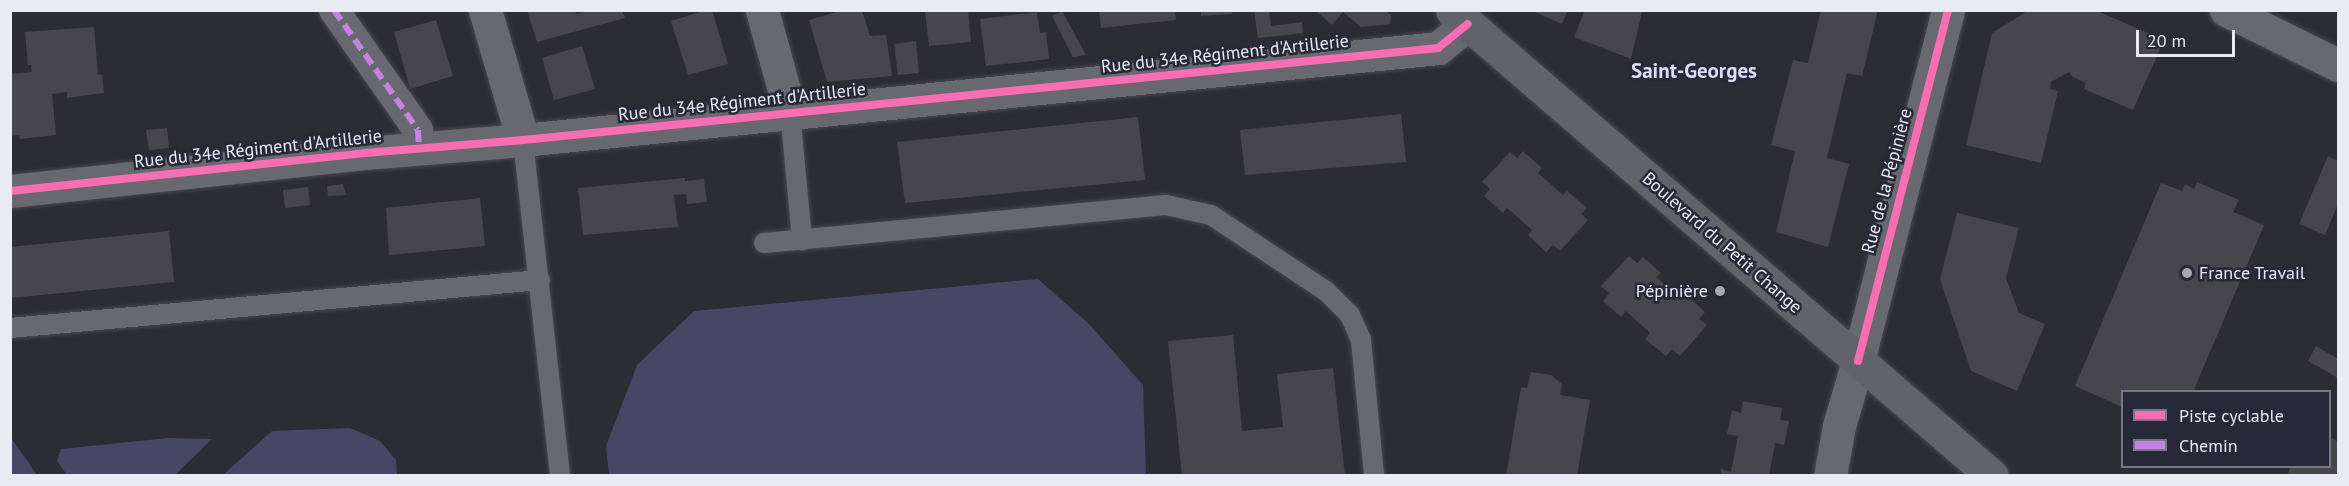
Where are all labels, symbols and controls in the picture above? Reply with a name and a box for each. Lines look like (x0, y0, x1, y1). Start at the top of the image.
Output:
scale bar (2139, 18, 2238, 56)
text: 20 m (2147, 29, 2186, 52)
street label: Rue du 34e Régiment d'Artillerie (1100, 30, 1350, 78)
district label: Saint-Georges (1631, 58, 1757, 84)
street label: Rue du 34e Régiment d'Artillerie (617, 78, 867, 126)
street label: Rue de la Pépinière (1857, 106, 1917, 256)
street label: Rue du 34e Régiment d'Artillerie (133, 125, 383, 173)
street label: Boulevard du Petit Change (1638, 168, 1806, 318)
place label: France Travail (2199, 262, 2306, 284)
marker: France Travail (2180, 266, 2194, 280)
place label: Pépinière (1636, 280, 1708, 302)
marker: Pépinière (1713, 284, 1727, 298)
legend (2121, 390, 2331, 468)
text: Piste cyclable (2179, 404, 2284, 427)
text: Chemin (2179, 434, 2238, 457)

